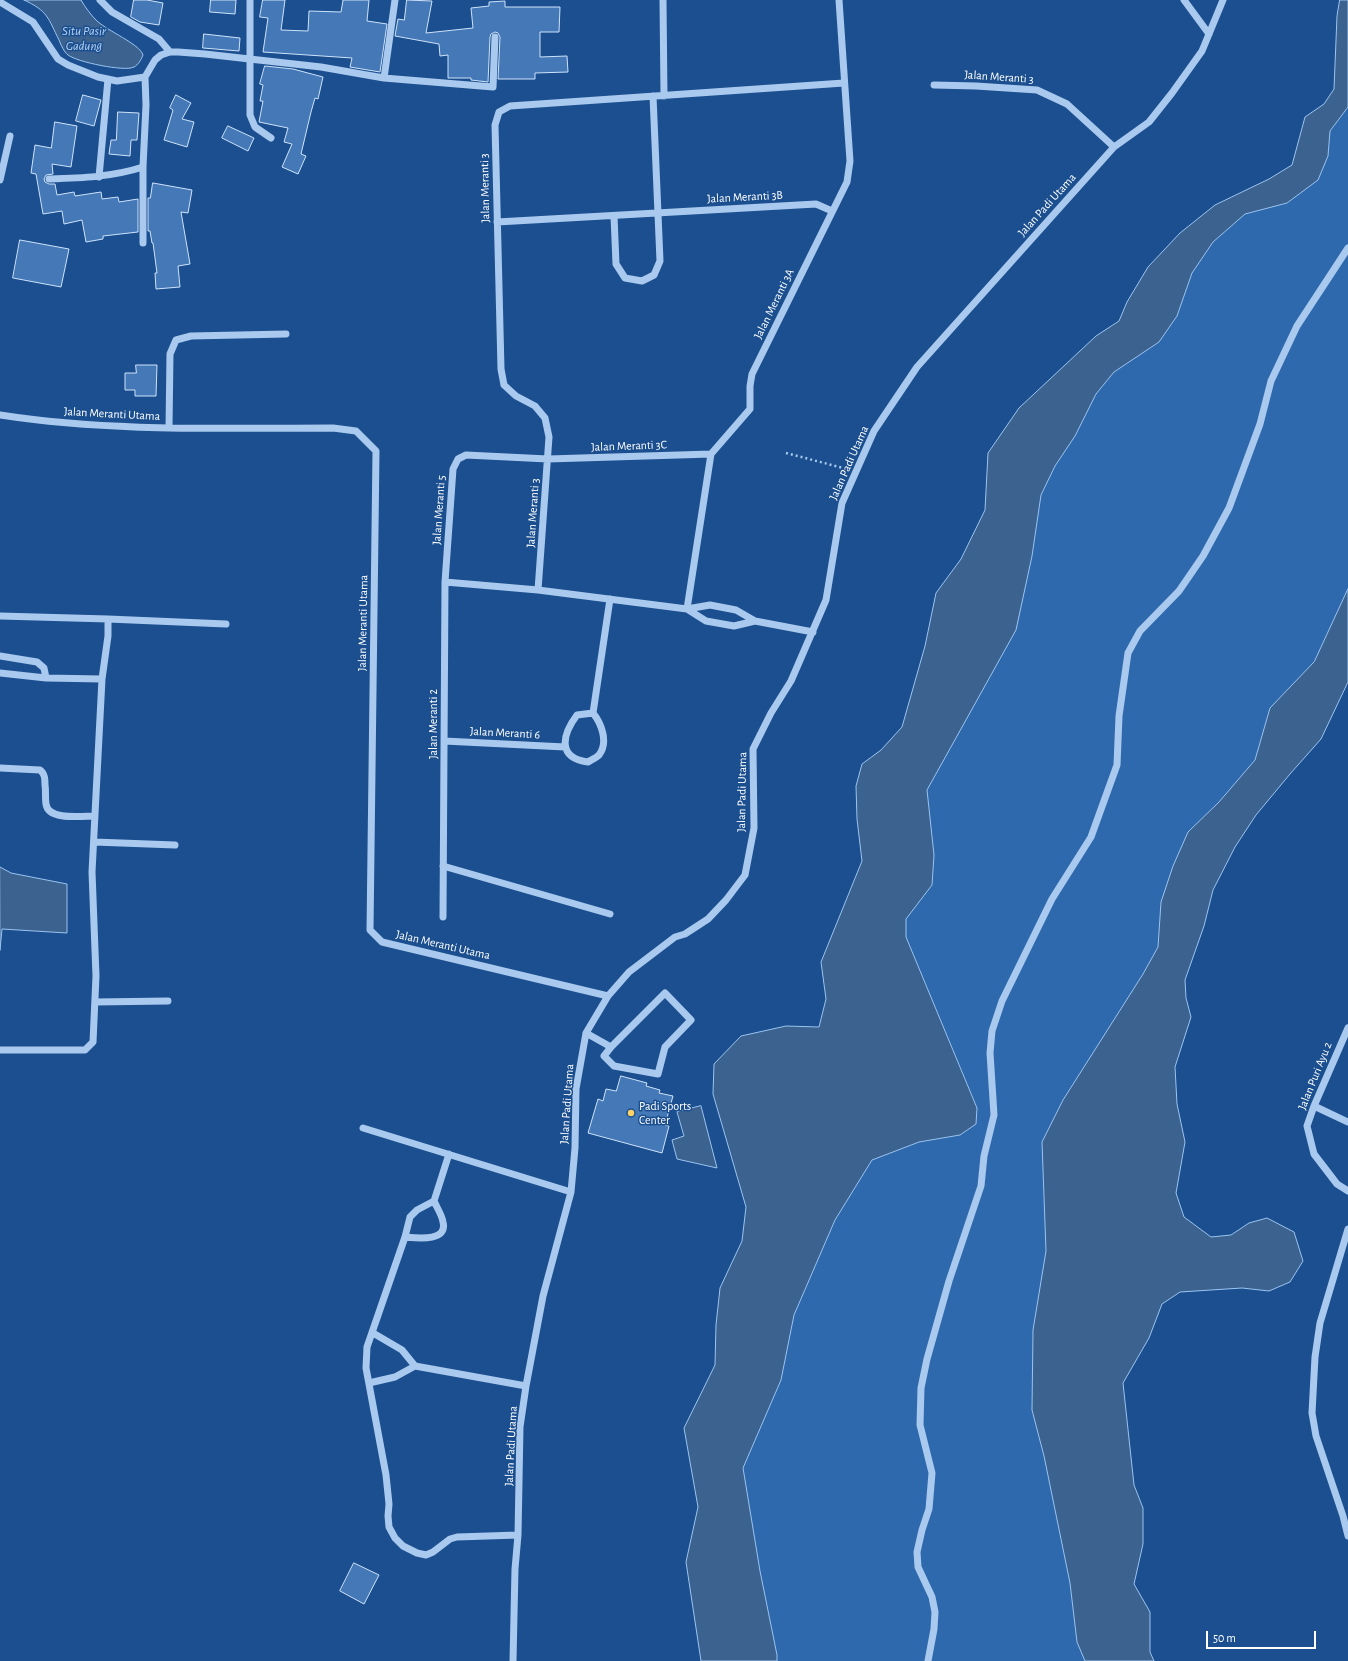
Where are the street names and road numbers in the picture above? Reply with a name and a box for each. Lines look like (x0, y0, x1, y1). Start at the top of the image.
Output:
street label: Jalan Meranti 3 (964, 67, 1034, 87)
street label: Jalan Meranti 3 (477, 153, 493, 223)
street label: Jalan Padi Utama (1015, 170, 1079, 240)
street label: Jalan Meranti 3B (707, 188, 783, 206)
street label: Jalan Meranti 3A (751, 267, 797, 341)
street label: Jalan Meranti Utama (64, 404, 160, 424)
street label: Jalan Padi Utama (826, 424, 872, 502)
street label: Jalan Meranti 3C (591, 437, 667, 455)
street label: Jalan Meranti 5 (429, 475, 449, 545)
street label: Jalan Meranti 3 (523, 478, 543, 548)
street label: Jalan Meranti Utama (355, 575, 371, 671)
street label: Jalan Meranti 2 (426, 689, 440, 759)
street label: Jalan Meranti 6 (470, 724, 540, 742)
street label: Jalan Padi Utama (734, 752, 750, 832)
street label: Jalan Meranti Utama (394, 927, 492, 963)
street label: Jalan Puri Ayu 2 (1295, 1040, 1335, 1112)
street label: Jalan Padi Utama (557, 1064, 577, 1144)
street label: Jalan Padi Utama (502, 1406, 520, 1486)

